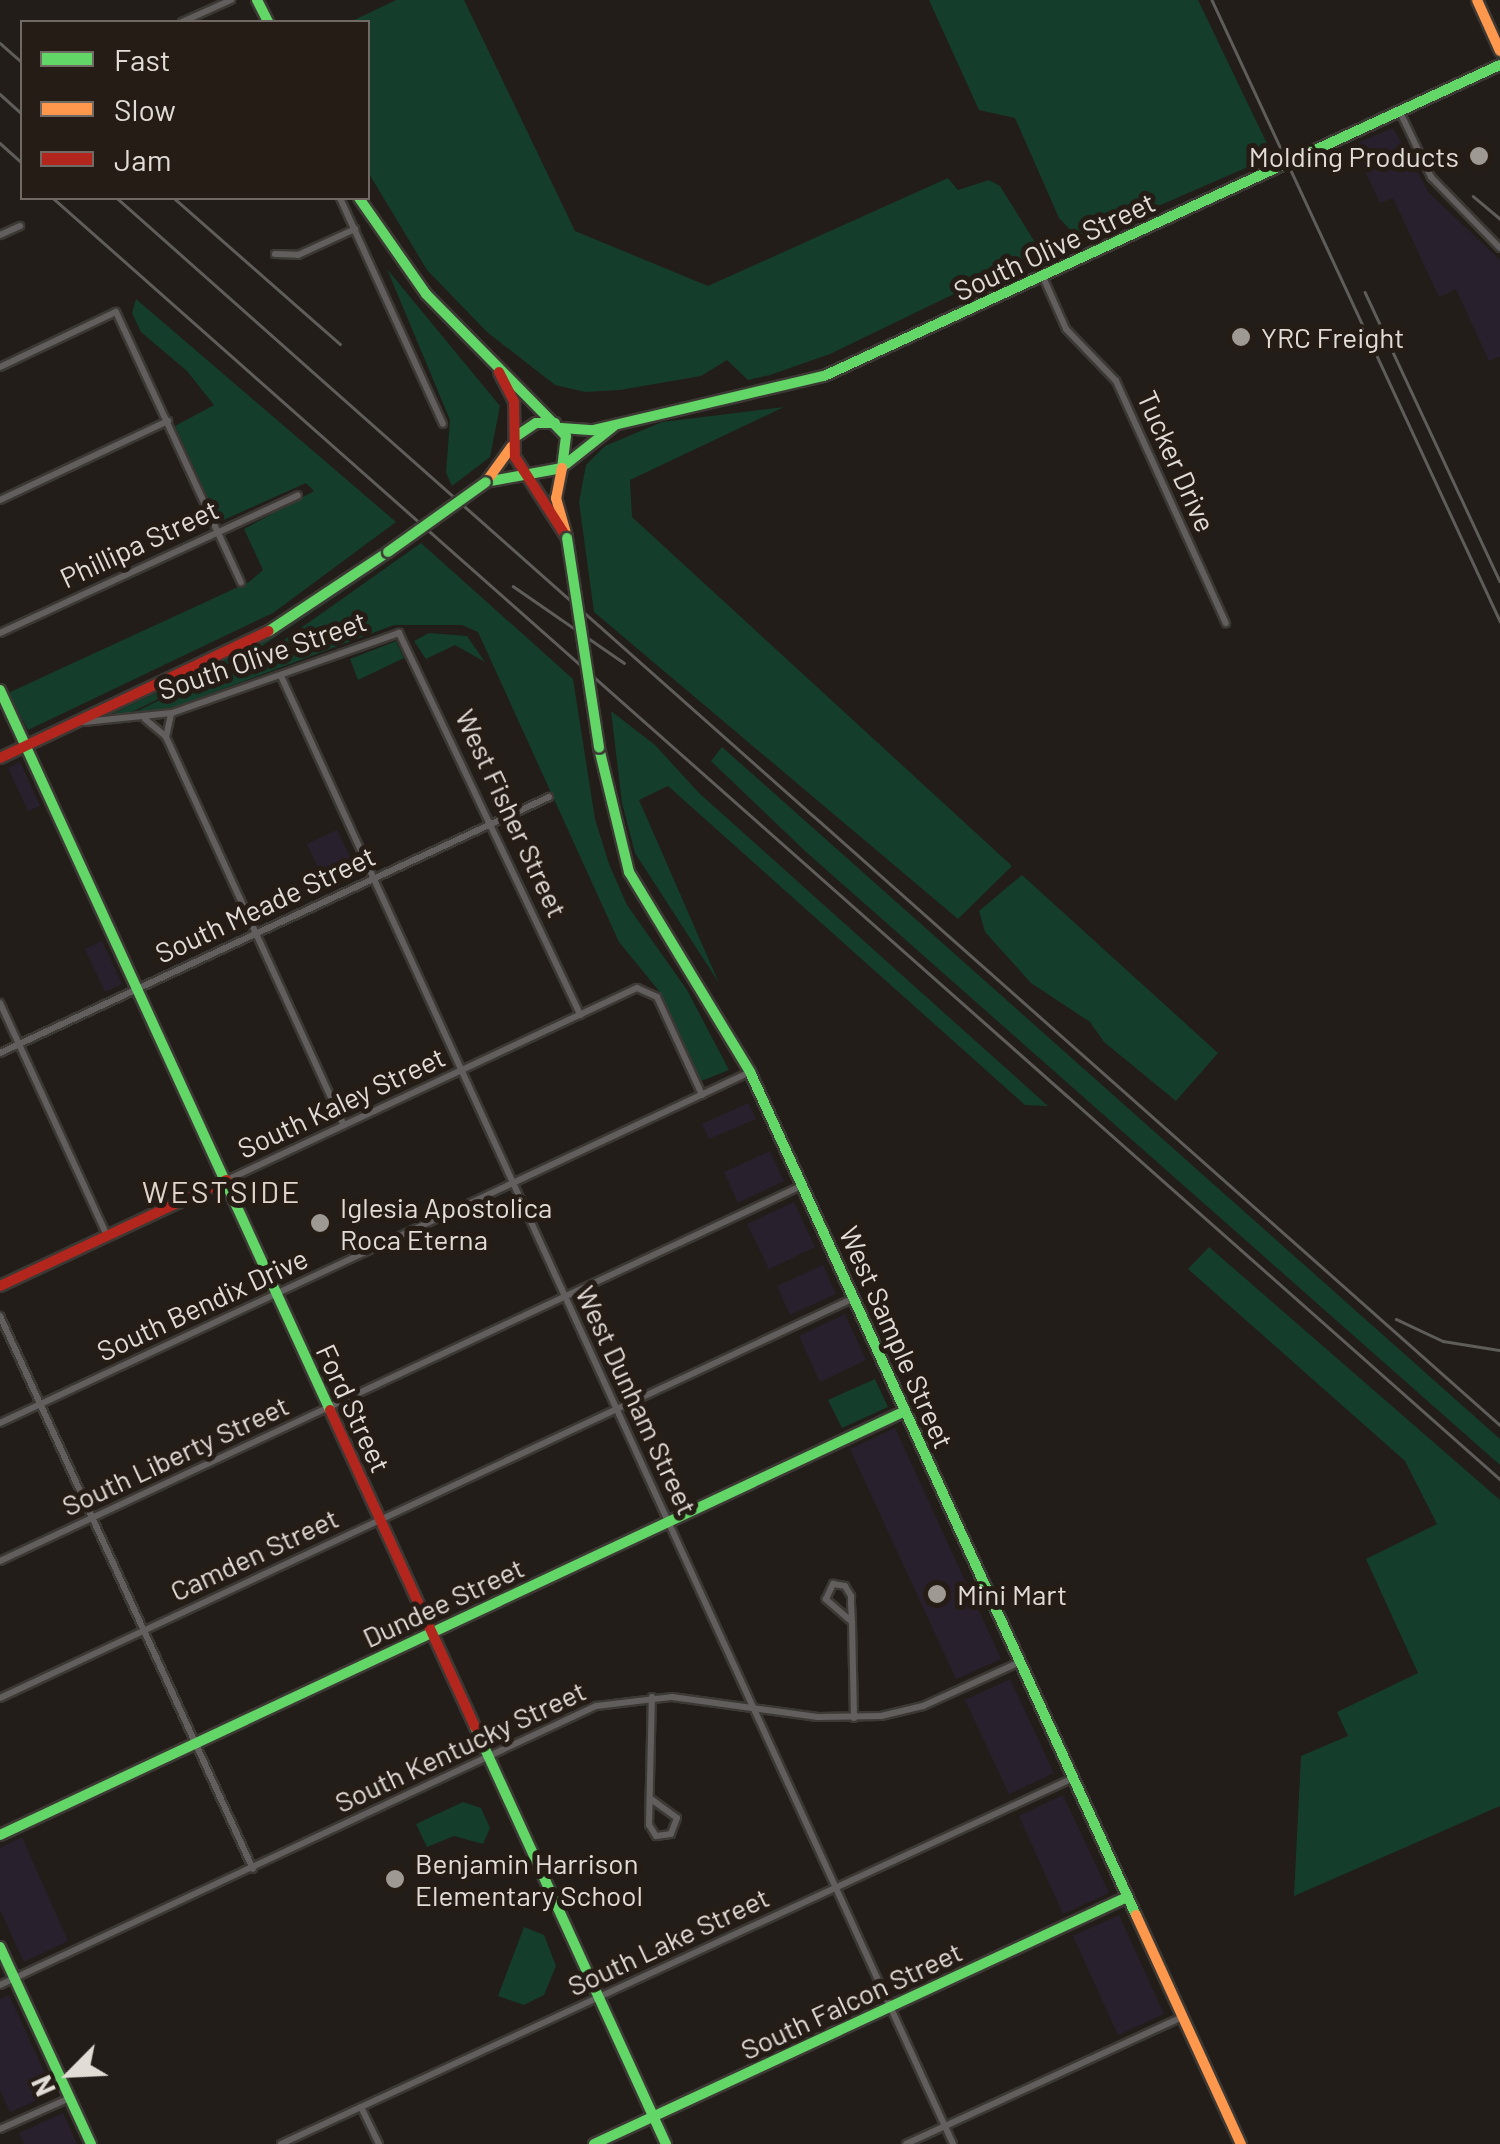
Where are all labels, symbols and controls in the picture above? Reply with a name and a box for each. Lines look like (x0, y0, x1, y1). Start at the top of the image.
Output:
legend (20, 20, 370, 200)
text: Fast (114, 41, 171, 77)
text: Slow (114, 91, 176, 127)
place label: Molding Products (1249, 139, 1459, 173)
text: Jam (114, 141, 171, 177)
marker: Molding Products (1468, 145, 1490, 167)
street label: South Olive Street (948, 185, 1160, 307)
place label: YRC Freight (1261, 320, 1405, 354)
marker: YRC Freight (1230, 326, 1252, 348)
street label: Tucker Drive (1131, 385, 1223, 537)
street label: Phillipa Street (55, 492, 223, 594)
street label: South Olive Street (153, 604, 371, 706)
street label: West Fisher Street (449, 704, 575, 922)
street label: South Meade Street (150, 838, 380, 970)
street label: South Kaley Street (232, 1039, 450, 1165)
district label: WESTSIDE (142, 1173, 302, 1209)
place label: Iglesia Apostolica Roca Eterna (340, 1190, 552, 1256)
marker: Iglesia Apostolica Roca Eterna (309, 1212, 331, 1234)
street label: West Sample Street (833, 1221, 961, 1453)
street label: South Bendix Drive (91, 1240, 313, 1368)
street label: West Dunham Street (569, 1280, 705, 1520)
street label: Ford Street (310, 1339, 398, 1477)
street label: South Liberty Street (56, 1388, 294, 1522)
street label: Camden Street (165, 1500, 343, 1608)
street label: Dundee Street (357, 1550, 529, 1654)
place label: Mini Mart (957, 1577, 1067, 1611)
marker: Mini Mart (926, 1583, 948, 1605)
street label: South Kentucky Street (329, 1673, 591, 1819)
place label: Benjamin Harrison Elementary School (415, 1846, 643, 1912)
marker: Benjamin Harrison Elementary School (384, 1868, 406, 1890)
street label: South Lake Street (562, 1880, 774, 2002)
street label: South Falcon Street (735, 1934, 967, 2066)
north arrow (20, 2024, 120, 2124)
text: N (23, 2071, 62, 2102)

